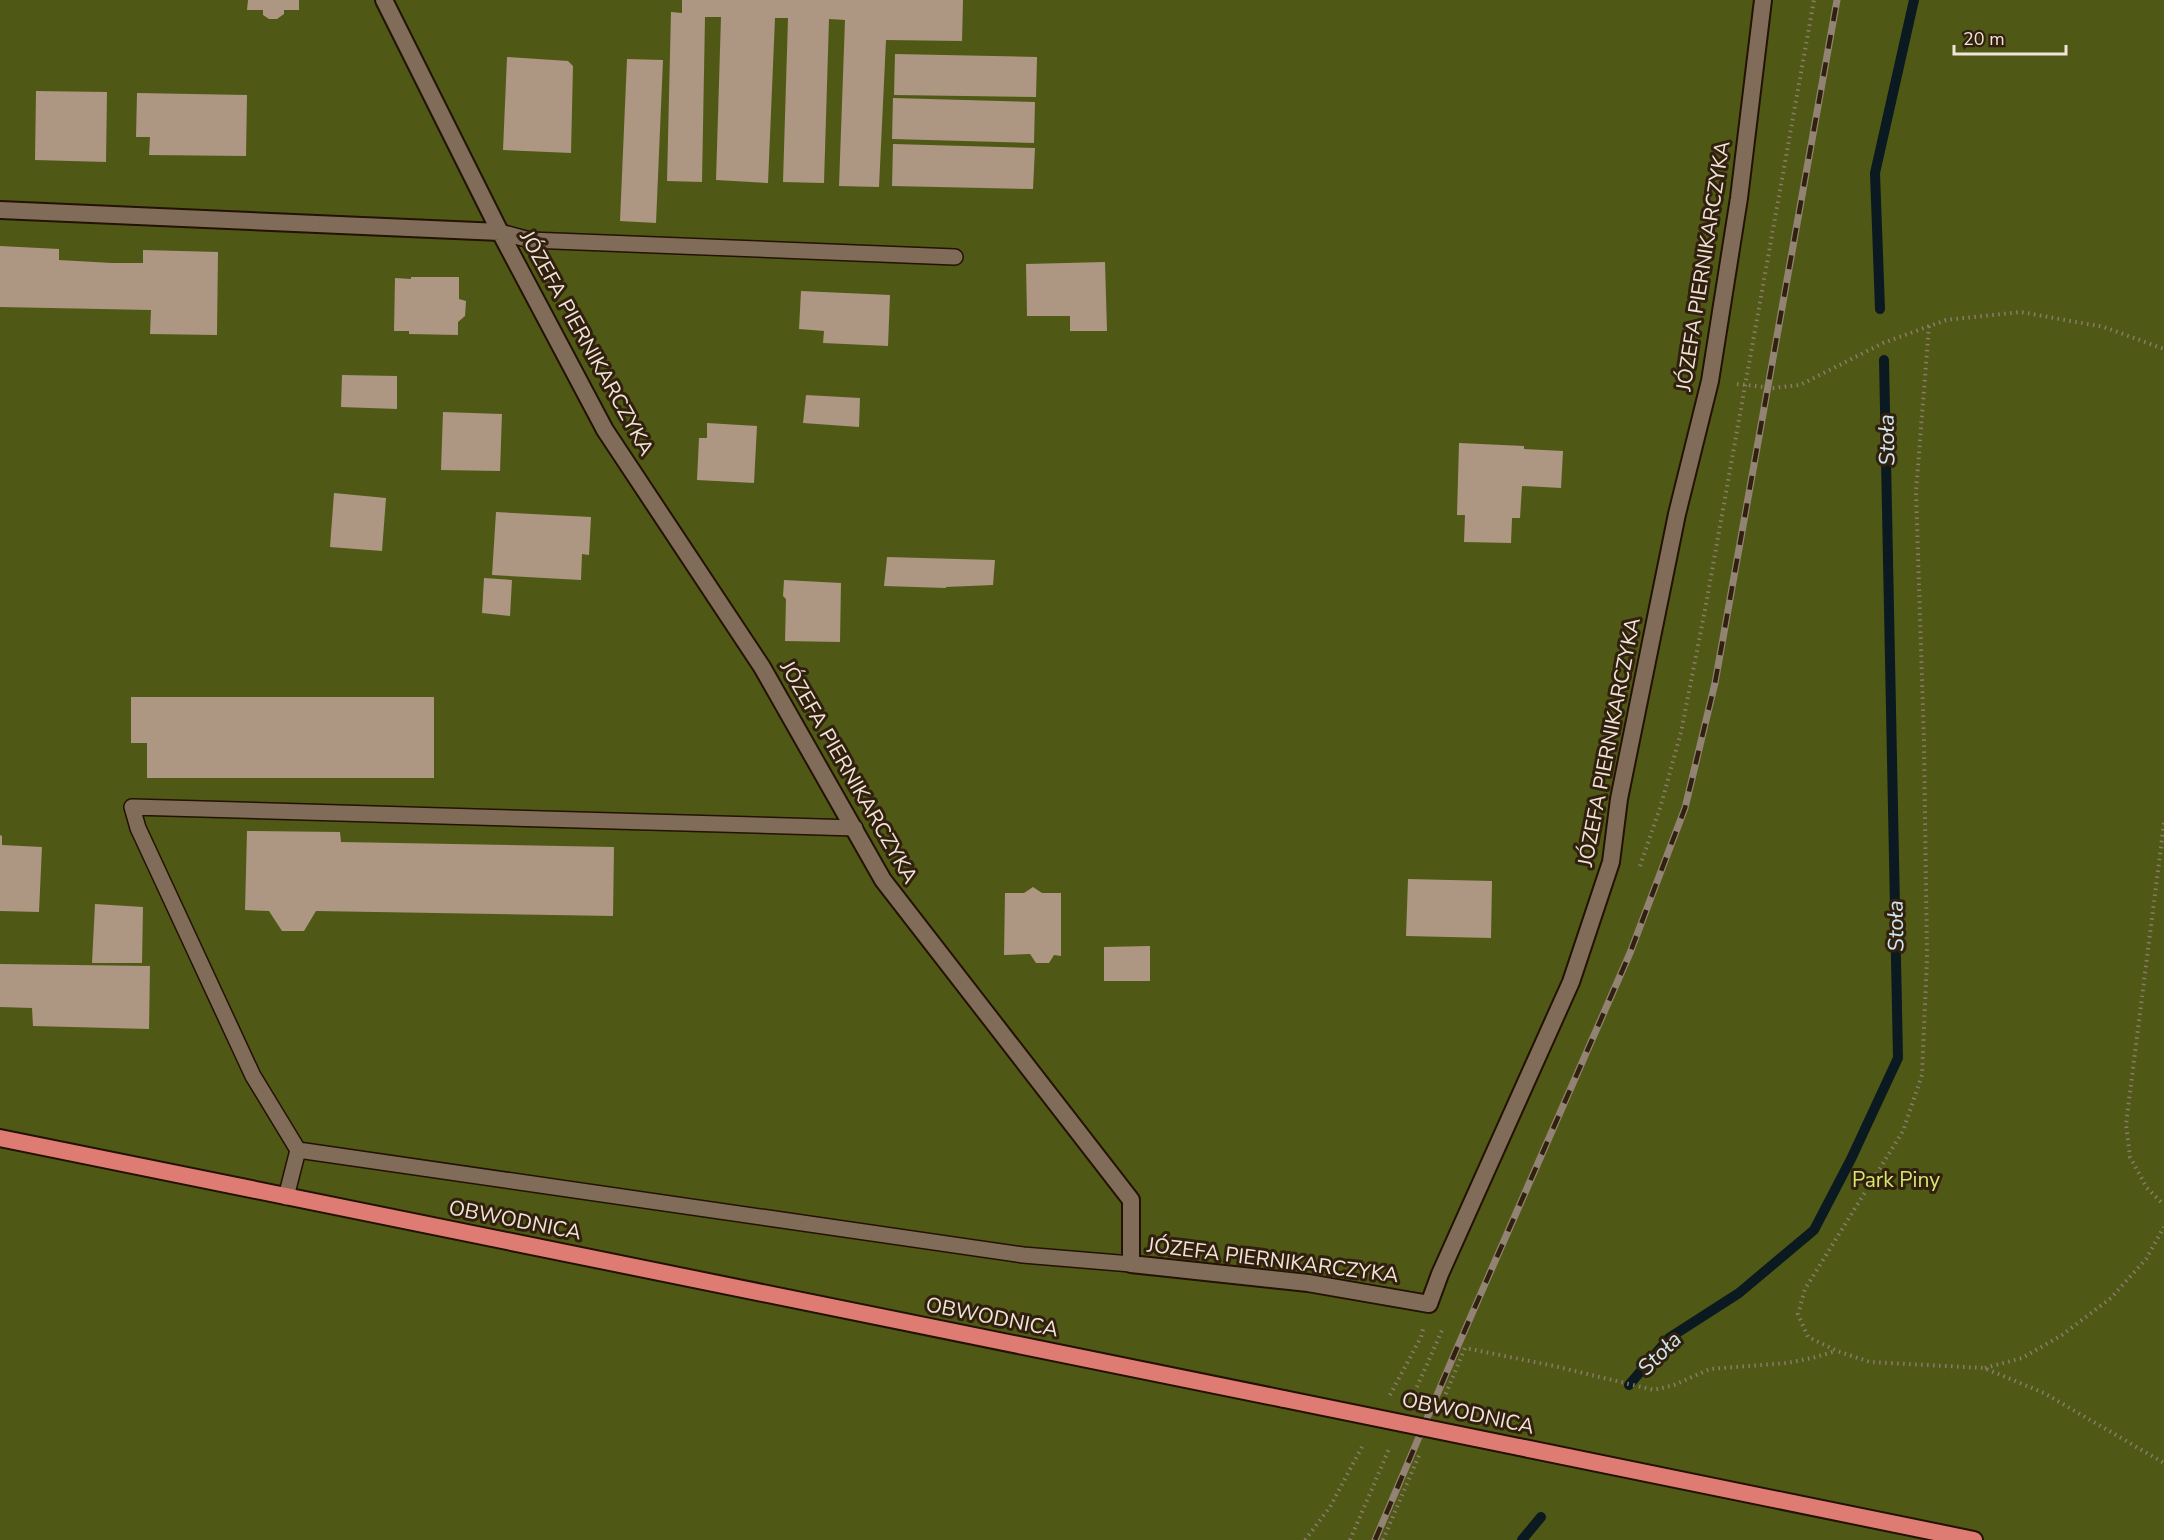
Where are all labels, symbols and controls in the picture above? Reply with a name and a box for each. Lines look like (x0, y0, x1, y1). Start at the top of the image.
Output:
scale bar (1954, 18, 2066, 56)
text: 20 m (1963, 27, 2005, 51)
street label: JÓZEFA PIERNIKARCZYKA (1669, 139, 1737, 394)
street label: JÓZEFA PIERNIKARCZYKA (513, 225, 661, 460)
water label: Stoła (1872, 414, 1902, 466)
street label: JÓZEFA PIERNIKARCZYKA (1571, 615, 1647, 870)
street label: JÓZEFA PIERNIKARCZYKA (773, 655, 924, 889)
water label: Stoła (1881, 900, 1911, 952)
park label: Park Piny (1852, 1166, 1940, 1194)
street label: OBWODNICA (446, 1193, 584, 1247)
street label: JÓZEFA PIERNIKARCZYKA (1145, 1231, 1400, 1289)
street label: OBWODNICA (923, 1290, 1061, 1344)
water label: Stoła (1631, 1325, 1689, 1383)
street label: OBWODNICA (1399, 1385, 1537, 1441)

